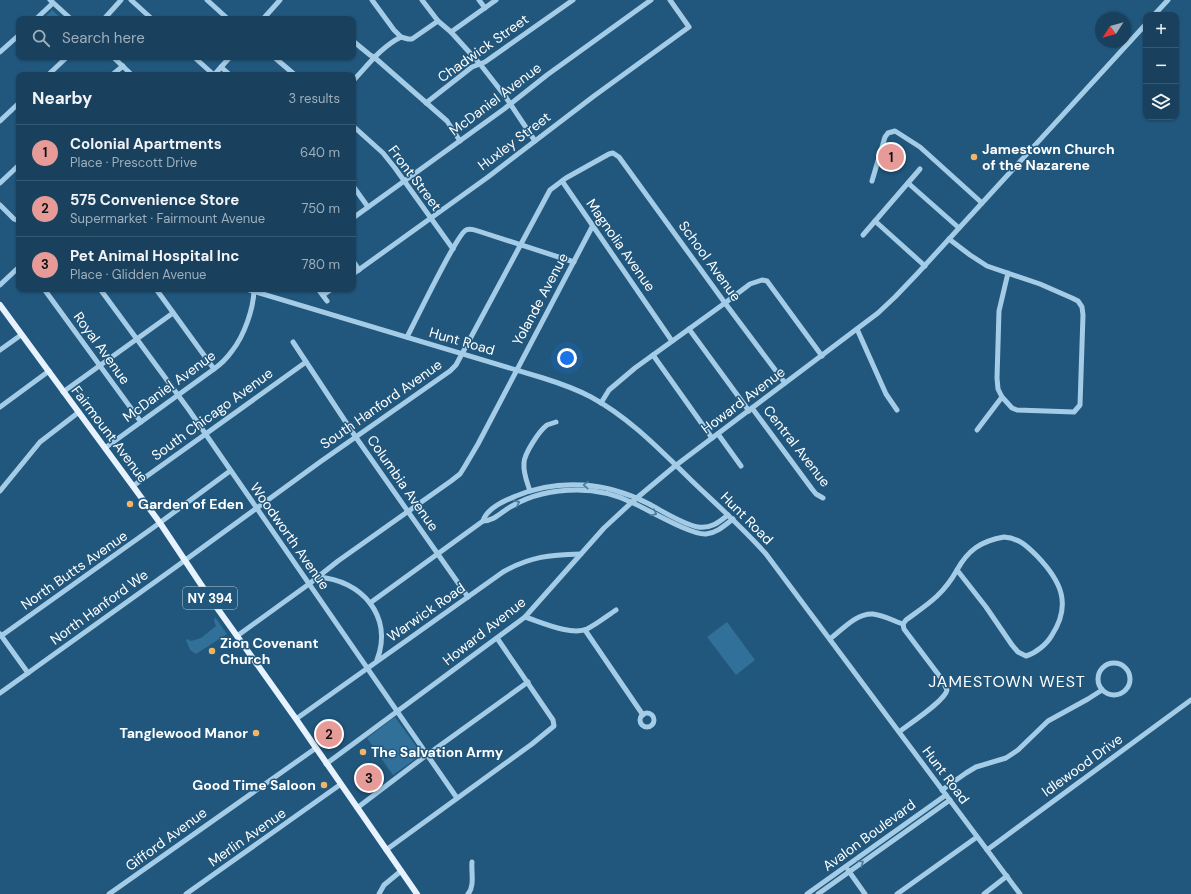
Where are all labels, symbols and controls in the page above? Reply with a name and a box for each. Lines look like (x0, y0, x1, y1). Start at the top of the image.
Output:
street label: Chadwick Street (434, 10, 532, 86)
north arrow (1095, 12, 1131, 48)
map controls (1143, 12, 1179, 120)
button: + (1143, 12, 1179, 48)
search box (16, 16, 356, 60)
icon: search (30, 27, 52, 49)
text: Search here (62, 28, 145, 48)
button: − (1143, 48, 1179, 84)
street label: McDaniel Avenue (445, 58, 545, 140)
button: layers (1143, 84, 1179, 120)
text: Nearby (32, 87, 92, 109)
text: 3 results (288, 90, 340, 107)
street label: Huxley Street (474, 108, 554, 174)
text: Colonial Apartments (70, 134, 222, 154)
place label: Jamestown Church of the Nazarene (982, 140, 1115, 174)
street label: Front Street (384, 142, 446, 214)
pin: 1 (878, 142, 904, 172)
text: 1 (43, 144, 47, 161)
text: 640 m (300, 144, 340, 161)
marker: Jamestown Church of the Nazarene (969, 152, 979, 162)
text: Place · Prescott Drive (70, 154, 197, 171)
text: 575 Convenience Store (70, 190, 239, 210)
street label: Magnolia Avenue (582, 195, 660, 295)
text: 2 (41, 200, 49, 217)
text: 750 m (302, 200, 340, 217)
text: Supermarket · Fairmount Avenue (70, 210, 265, 227)
street label: School Avenue (675, 217, 745, 305)
text: Pet Animal Hospital Inc (70, 246, 239, 266)
street label: Yolande Avenue (508, 250, 572, 348)
text: 3 (41, 256, 49, 273)
text: 780 m (301, 256, 340, 273)
text: Place · Glidden Avenue (70, 266, 206, 283)
street label: Royal Avenue (70, 308, 134, 388)
street label: Hunt Road (427, 323, 497, 359)
street label: McDaniel Avenue (119, 346, 219, 426)
your location (557, 348, 577, 368)
street label: South Hanford Avenue (317, 355, 445, 453)
street label: Howard Avenue (697, 363, 789, 437)
street label: South Chicago Avenue (148, 364, 276, 464)
street label: Fairmount Avenue (68, 382, 152, 486)
street label: Central Avenue (760, 402, 835, 490)
street label: Columbia Avenue (363, 432, 443, 534)
street label: Woodworth Avenue (246, 479, 334, 593)
one-way arrow (583, 480, 589, 489)
street label: Hunt Road (717, 488, 777, 548)
place label: Garden of Eden (138, 495, 244, 513)
marker: Garden of Eden (125, 499, 135, 509)
one-way arrow (512, 500, 520, 508)
one-way arrow (650, 508, 658, 516)
street label: North Butts Avenue (17, 526, 131, 614)
street label: North Hanford We (47, 565, 151, 649)
street label: Warwick Road (384, 579, 468, 645)
road number: NY 394 (183, 587, 237, 609)
street label: Howard Avenue (439, 593, 529, 669)
place label: Zion Covenant Church (220, 634, 318, 668)
marker: Zion Covenant Church (207, 646, 217, 656)
district label: JAMESTOWN WEST (928, 671, 1086, 692)
pin: 2 (316, 719, 342, 749)
place label: Tanglewood Manor (119, 724, 248, 742)
marker: Tanglewood Manor (251, 728, 261, 738)
street label: Idlewood Drive (1038, 730, 1126, 800)
place label: The Salvation Army (371, 743, 504, 761)
street label: Hunt Road (919, 743, 973, 807)
marker: The Salvation Army (358, 747, 368, 757)
pin: 3 (356, 763, 382, 793)
place label: Good Time Saloon (192, 776, 316, 794)
marker: Good Time Saloon (319, 780, 329, 790)
street label: Avalon Boulevard (819, 795, 919, 875)
street label: Gifford Avenue (122, 803, 210, 875)
street label: Merlin Avenue (205, 804, 289, 870)
one-way arrow (857, 860, 864, 868)

